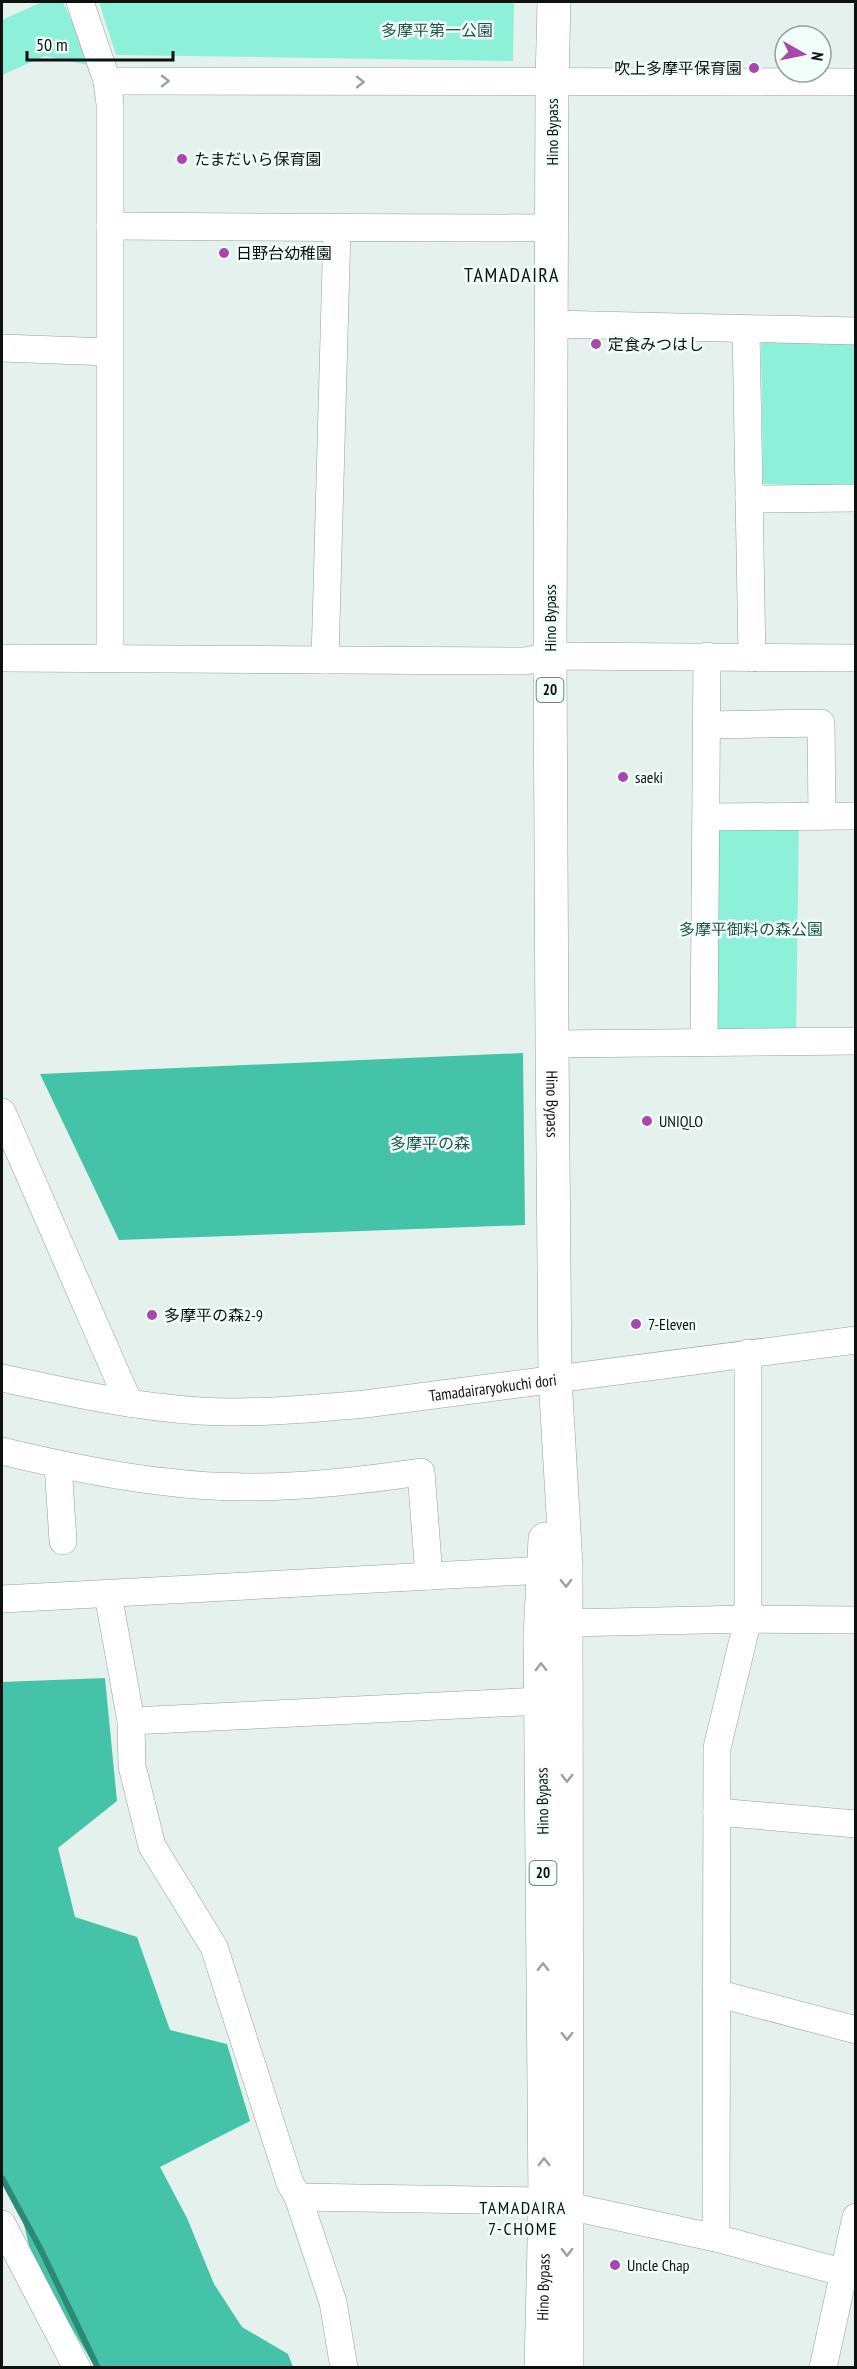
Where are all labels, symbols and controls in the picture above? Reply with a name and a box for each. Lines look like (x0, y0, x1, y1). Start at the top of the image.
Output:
park label: 多摩平第一公園 (381, 20, 493, 40)
scale bar (27, 24, 172, 62)
north arrow (773, 24, 833, 84)
text: 50 m (36, 33, 68, 56)
text: N (807, 51, 828, 62)
place label: 吹上多摩平保育園 (614, 58, 742, 78)
marker: 吹上多摩平保育園 (747, 61, 761, 75)
one-way arrow (161, 75, 170, 87)
one-way arrow (356, 76, 365, 88)
street label: Hino Bypass (542, 98, 562, 166)
place label: たまだいら保育園 (194, 149, 322, 169)
marker: たまだいら保育園 (175, 152, 189, 166)
place label: 日野台幼稚園 (236, 243, 332, 263)
marker: 日野台幼稚園 (217, 246, 231, 260)
district label: TAMADAIRA (464, 262, 560, 288)
place label: 定食みつはし (608, 334, 704, 354)
marker: 定食みつはし (589, 337, 603, 351)
street label: Hino Bypass (540, 584, 560, 652)
road number: 20 (536, 678, 564, 702)
place label: saeki (635, 767, 663, 787)
marker: saeki (616, 770, 630, 784)
park label: 多摩平御料の森公園 (679, 919, 823, 939)
street label: Hino Bypass (542, 1070, 563, 1138)
place label: UNIQLO (659, 1111, 703, 1131)
marker: UNIQLO (640, 1114, 654, 1128)
park label: 多摩平の森 (390, 1133, 470, 1153)
place label: 多摩平の森2-9 (164, 1305, 263, 1325)
marker: 多摩平の森2-9 (145, 1308, 159, 1322)
place label: 7-Eleven (648, 1314, 696, 1334)
marker: 7-Eleven (629, 1317, 643, 1331)
street label: Tamadairaryokuchi dori (428, 1369, 558, 1406)
one-way arrow (560, 1579, 572, 1588)
one-way arrow (534, 1663, 547, 1672)
street label: Hino Bypass (531, 1767, 553, 1835)
one-way arrow (561, 1774, 573, 1783)
road number: 20 (530, 1861, 556, 1885)
one-way arrow (537, 1963, 549, 1972)
one-way arrow (561, 2032, 573, 2041)
one-way arrow (538, 2158, 550, 2167)
district label: TAMADAIRA 7-CHOME (479, 2196, 567, 2240)
one-way arrow (561, 2248, 573, 2257)
street label: Hino Bypass (532, 2253, 554, 2321)
place label: Uncle Chap (627, 2255, 690, 2275)
marker: Uncle Chap (608, 2258, 622, 2272)

